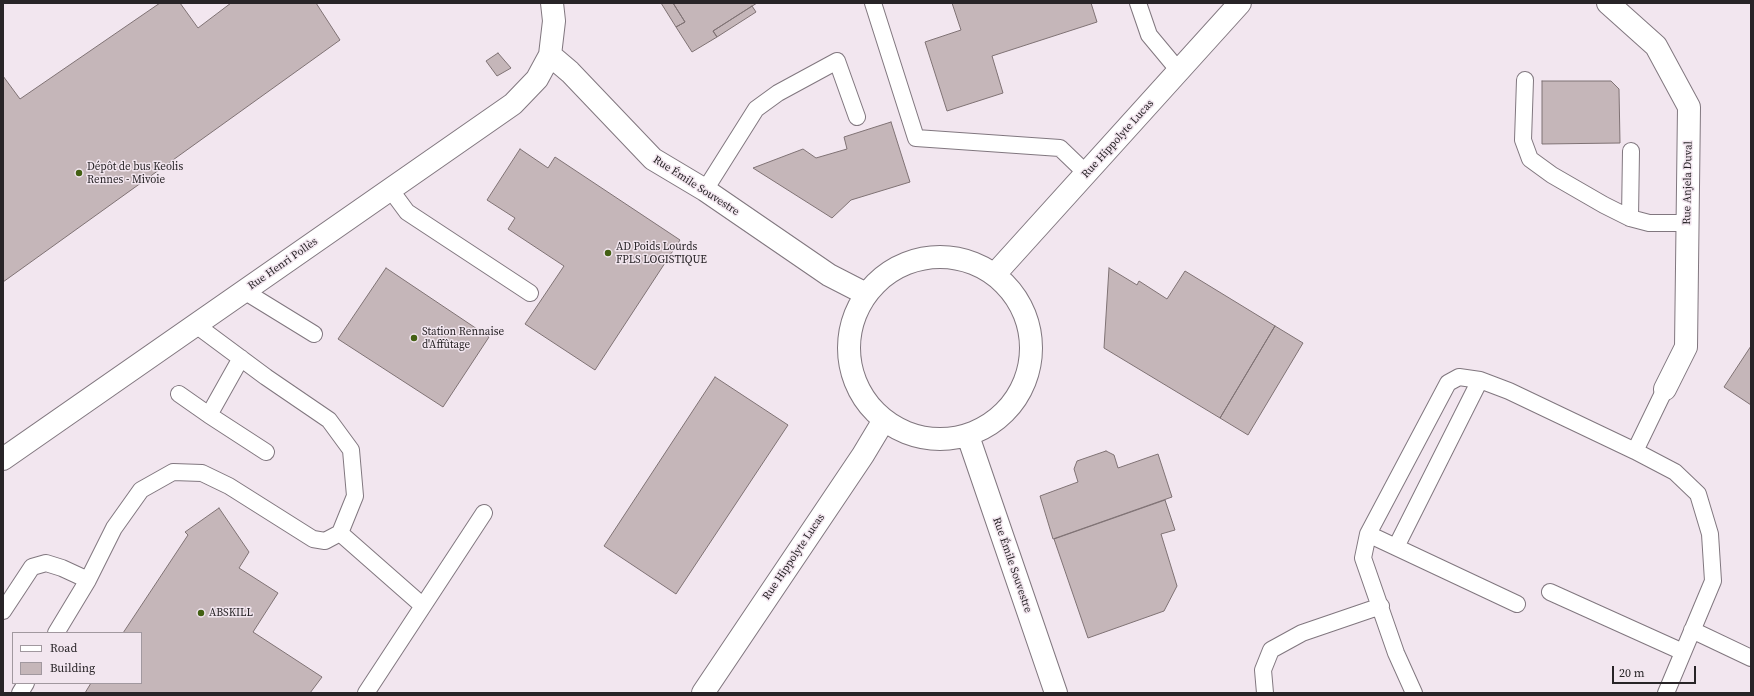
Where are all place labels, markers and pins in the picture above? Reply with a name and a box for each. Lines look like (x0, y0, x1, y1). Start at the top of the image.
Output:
place label: Dépôt de bus Keolis Rennes - Mivoie (87, 160, 183, 186)
marker: Dépôt de bus Keolis Rennes - Mivoie (74, 168, 84, 178)
place label: AD Poids Lourds FPLS LOGISTIQUE (616, 240, 707, 266)
marker: AD Poids Lourds FPLS LOGISTIQUE (603, 248, 613, 258)
place label: Station Rennaise d'Affûtage (422, 325, 504, 351)
marker: Station Rennaise d'Affûtage (409, 333, 419, 343)
place label: ABSKILL (209, 606, 253, 620)
marker: ABSKILL (196, 608, 206, 618)

